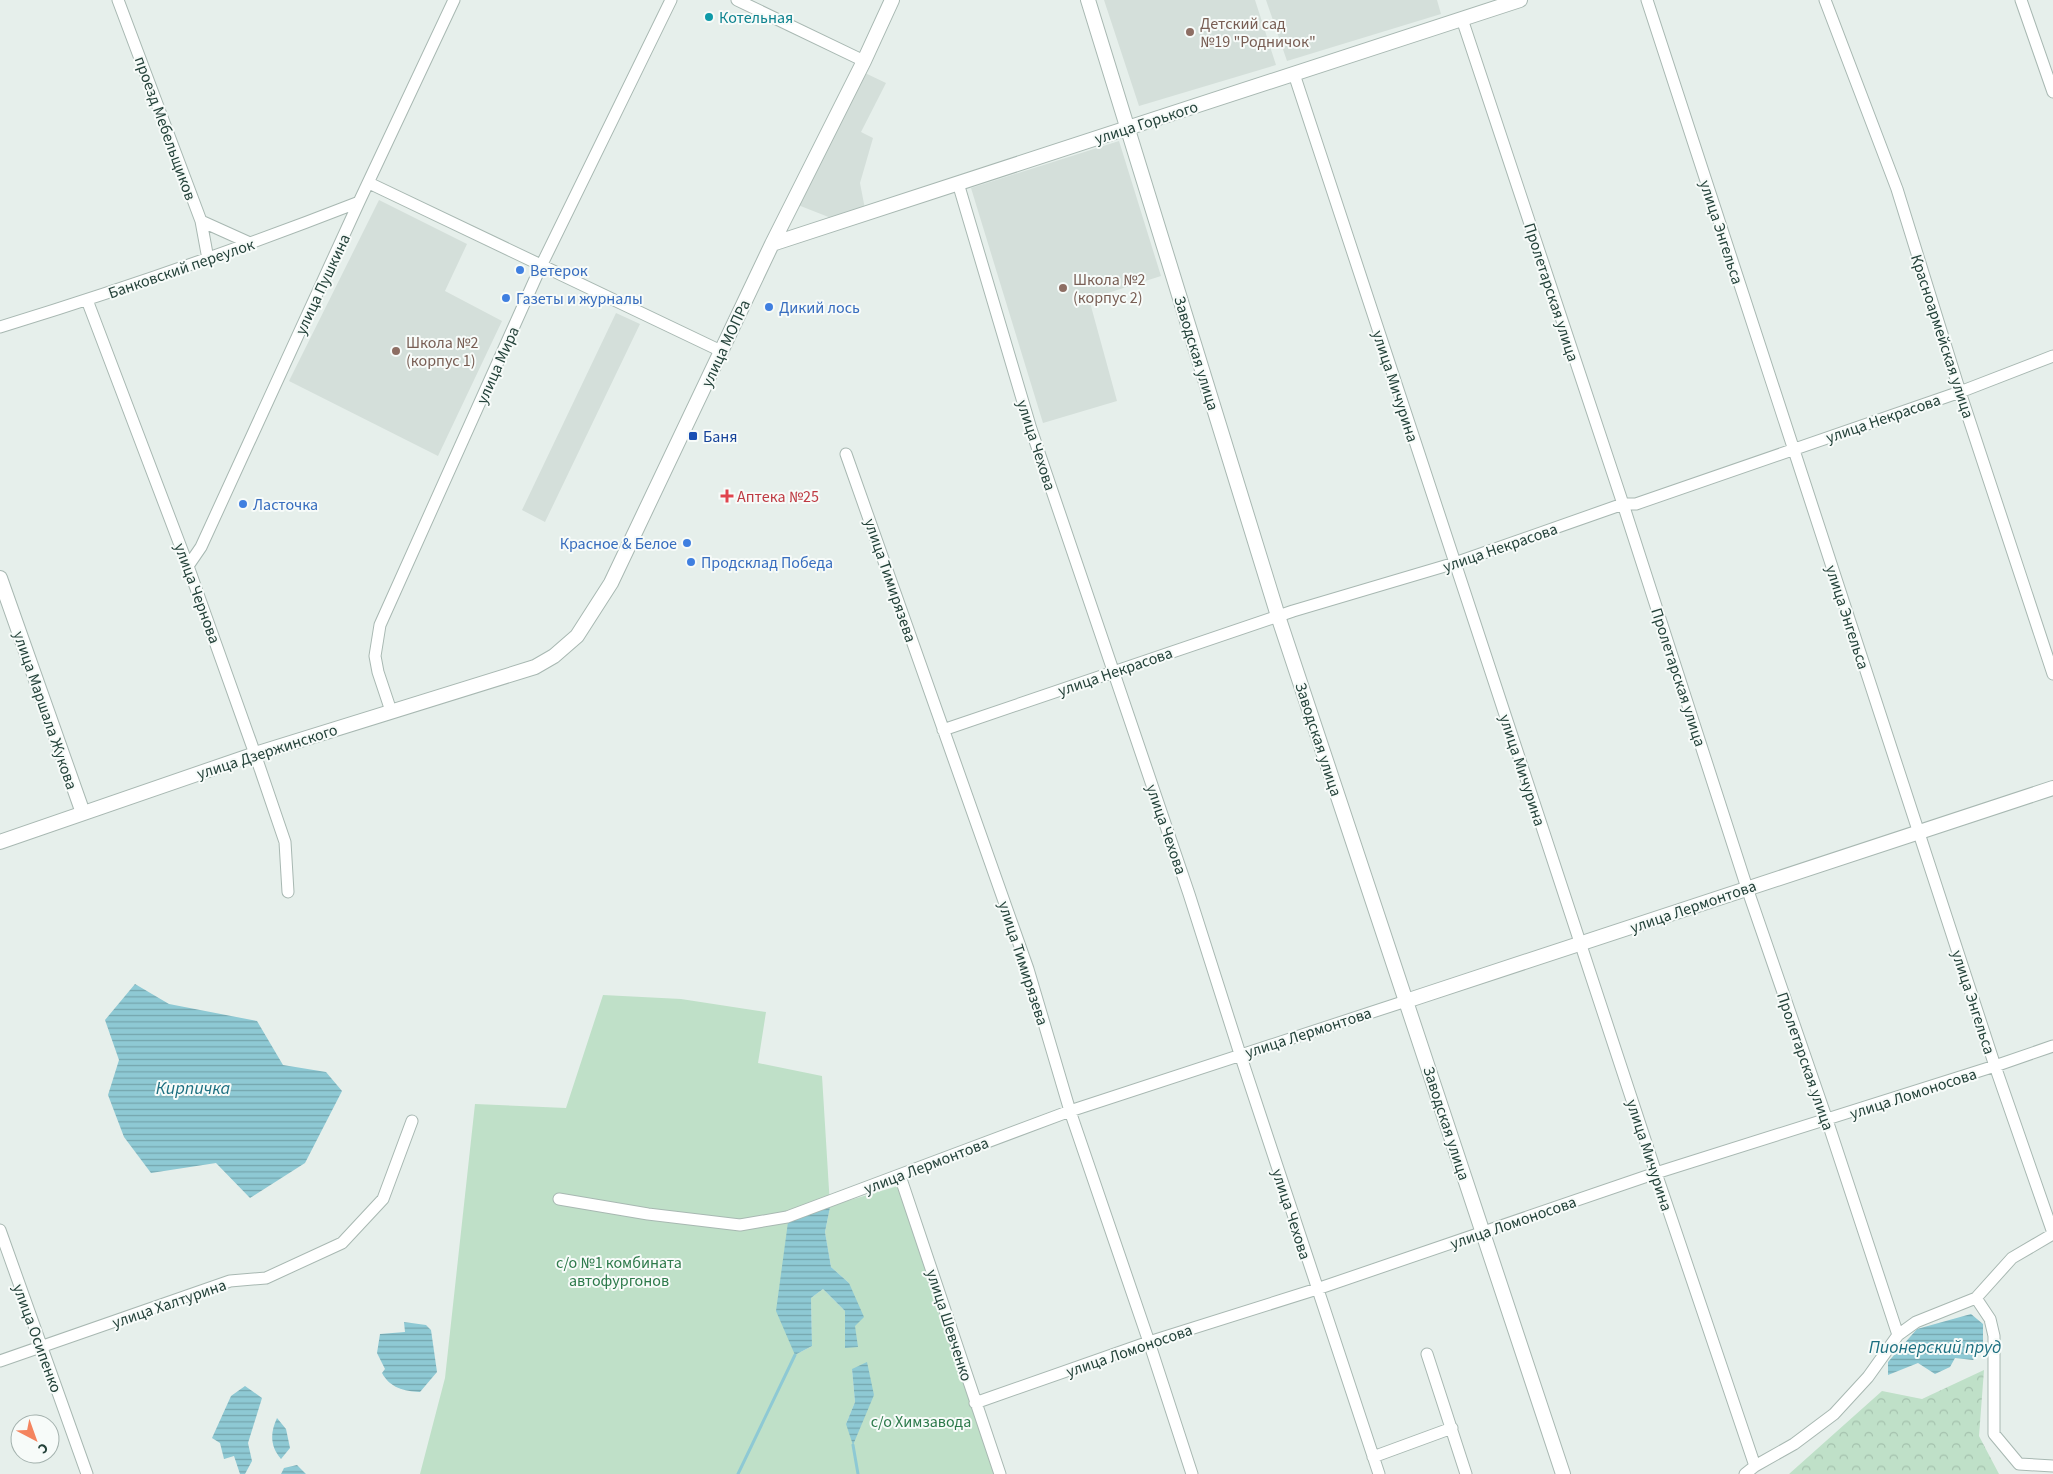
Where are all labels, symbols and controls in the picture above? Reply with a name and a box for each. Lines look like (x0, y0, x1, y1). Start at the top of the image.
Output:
place label: Котельная (719, 7, 793, 29)
marker: Котельная (703, 11, 715, 23)
place label: Детский сад №19 "Родничок" (1200, 13, 1316, 53)
marker: Детский сад №19 "Родничок" (1184, 26, 1196, 38)
street label: проезд Мебельщиков (129, 53, 201, 203)
street label: улица Горького (1092, 96, 1201, 150)
street label: улица Энгельса (1694, 177, 1748, 287)
street label: Пролетарская улица (1518, 220, 1584, 364)
street label: улица Пушкина (290, 230, 356, 338)
street label: Банковский переулок (105, 234, 258, 304)
street label: Красноармейская улица (1905, 251, 1979, 421)
place label: Ветерок (530, 260, 588, 282)
marker: Ветерок (514, 264, 526, 276)
place label: Школа №2 (корпус 2) (1073, 269, 1145, 309)
marker: Школа №2 (корпус 2) (1057, 282, 1069, 294)
place label: Газеты и журналы (516, 288, 643, 310)
marker: Газеты и журналы (500, 292, 512, 304)
street label: Заводская улица (1168, 293, 1224, 413)
street label: улица МОПРа (696, 296, 756, 391)
place label: Дикий лось (779, 297, 860, 319)
marker: Дикий лось (763, 301, 775, 313)
street label: улица Мира (471, 323, 525, 408)
street label: улица Мичурина (1367, 328, 1424, 445)
place label: Школа №2 (корпус 1) (406, 332, 478, 372)
marker: Школа №2 (корпус 1) (390, 345, 402, 357)
street label: улица Некрасова (1823, 389, 1944, 449)
street label: улица Чехова (1011, 397, 1061, 494)
place label: Баня (703, 426, 738, 448)
marker: Баня (687, 430, 699, 442)
place label: Аптека №25 (737, 486, 819, 508)
marker: Аптека №25 (721, 490, 733, 502)
place label: Ласточка (253, 494, 318, 516)
marker: Ласточка (237, 498, 249, 510)
street label: улица Тимирязева (859, 515, 922, 645)
street label: улица Некрасова (1440, 518, 1561, 578)
place label: Красное & Белое (560, 533, 677, 555)
marker: Красное & Белое (681, 537, 693, 549)
street label: улица Чернова (169, 540, 225, 647)
place label: Продсклад Победа (701, 552, 833, 574)
marker: Продсклад Победа (685, 556, 697, 568)
street label: улица Энгельса (1820, 562, 1874, 672)
street label: Пролетарская улица (1645, 605, 1711, 749)
street label: улица Маршала Жукова (8, 628, 83, 793)
street label: улица Некрасова (1055, 642, 1176, 702)
street label: Заводская улица (1289, 679, 1347, 799)
street label: улица Мичурина (1494, 712, 1551, 829)
street label: улица Дзержинского (194, 719, 340, 785)
street label: улица Чехова (1140, 781, 1192, 877)
street label: улица Лермонтова (1627, 875, 1759, 939)
street label: улица Тимирязева (993, 898, 1054, 1028)
street label: улица Энгельса (1946, 947, 2000, 1057)
street label: Пролетарская улица (1771, 989, 1839, 1133)
street label: улица Лермонтова (1242, 1002, 1374, 1064)
street label: Заводская улица (1417, 1063, 1475, 1183)
street label: улица Ломоносова (1847, 1063, 1980, 1125)
water label: Кирпичка (156, 1076, 231, 1101)
street label: улица Мичурина (1621, 1097, 1678, 1214)
street label: улица Лермонтова (861, 1132, 992, 1200)
street label: улица Чехова (1266, 1166, 1316, 1263)
street label: улица Ломоносова (1447, 1191, 1579, 1255)
park label: с/о №1 комбината автофургонов (556, 1252, 682, 1292)
street label: улица Шевченко (921, 1267, 978, 1384)
street label: улица Халтурина (109, 1274, 229, 1334)
street label: улица Осипенко (7, 1281, 67, 1396)
street label: улица Ломоносова (1063, 1319, 1195, 1383)
water label: Пионерский пруд (1869, 1335, 2001, 1360)
park label: с/о Химзавода (871, 1411, 971, 1433)
north arrow (10, 1414, 60, 1464)
text: С (33, 1438, 53, 1458)

